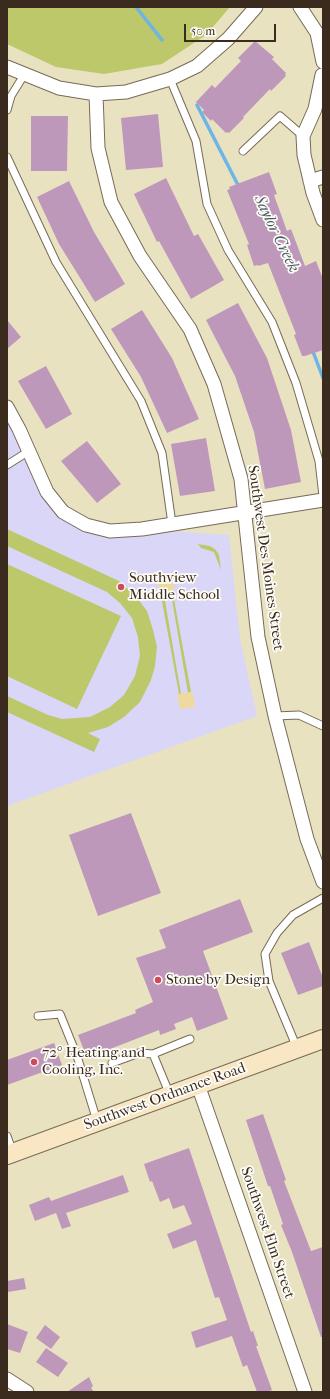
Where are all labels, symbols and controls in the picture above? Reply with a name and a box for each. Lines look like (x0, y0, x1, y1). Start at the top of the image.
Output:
scale bar (186, 16, 278, 42)
text: 50 m (191, 24, 215, 38)
water label: Saylor Creek (249, 192, 303, 276)
street label: Southwest Des Moines Street (243, 464, 287, 652)
place label: Southview Middle School (129, 569, 220, 604)
marker: Southview Middle School (116, 582, 126, 592)
place label: Stone by Design (166, 971, 270, 989)
marker: Stone by Design (153, 975, 163, 985)
place label: 72° Heating and Cooling, Inc. (42, 1044, 145, 1079)
marker: 72° Heating and Cooling, Inc. (29, 1057, 39, 1067)
street label: Southwest Ordnance Road (82, 1059, 248, 1135)
street label: Southwest Elm Street (236, 1165, 298, 1301)

